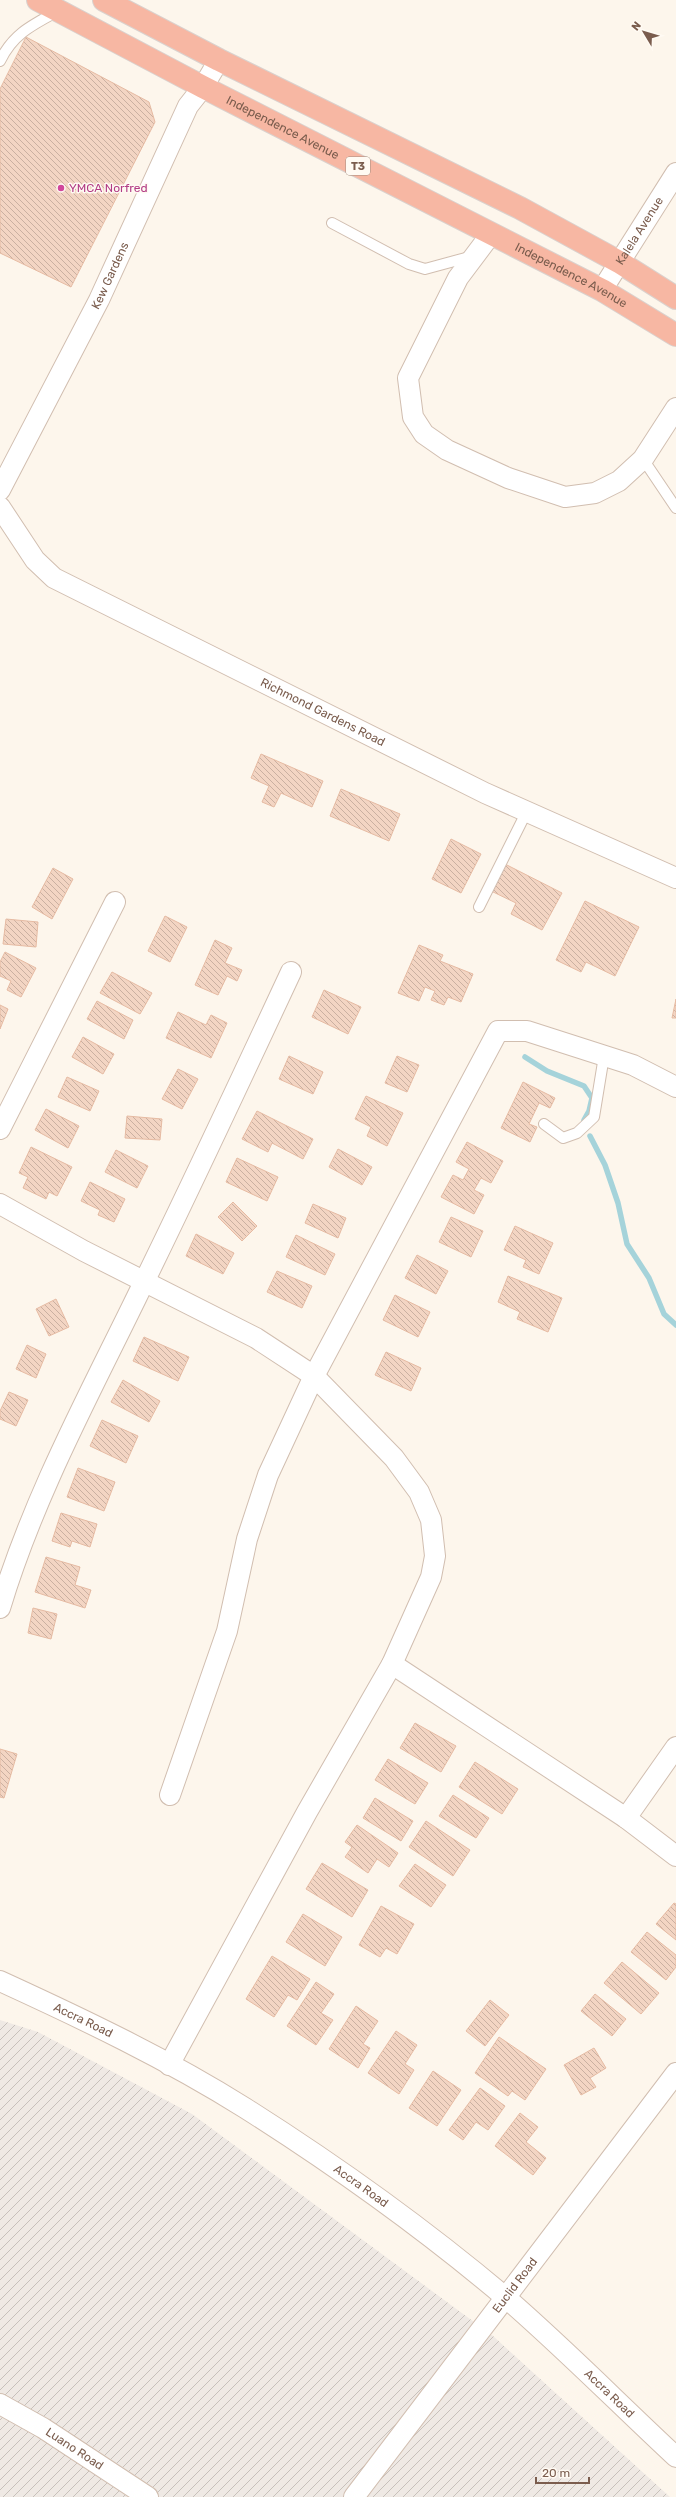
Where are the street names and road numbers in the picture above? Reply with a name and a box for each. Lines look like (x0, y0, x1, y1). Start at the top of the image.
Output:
street label: Independence Avenue (224, 93, 342, 162)
road number: T3 (346, 157, 370, 175)
street label: Kalela Avenue (613, 194, 666, 267)
street label: Kew Gardens (88, 240, 132, 312)
street label: Independence Avenue (513, 240, 630, 311)
street label: Richmond Gardens Road (258, 675, 387, 749)
street label: Accra Road (52, 2000, 115, 2040)
street label: Accra Road (331, 2162, 391, 2210)
street label: Euclid Road (490, 2255, 540, 2315)
street label: Accra Road (581, 2366, 637, 2421)
street label: Luano Road (43, 2425, 106, 2473)

